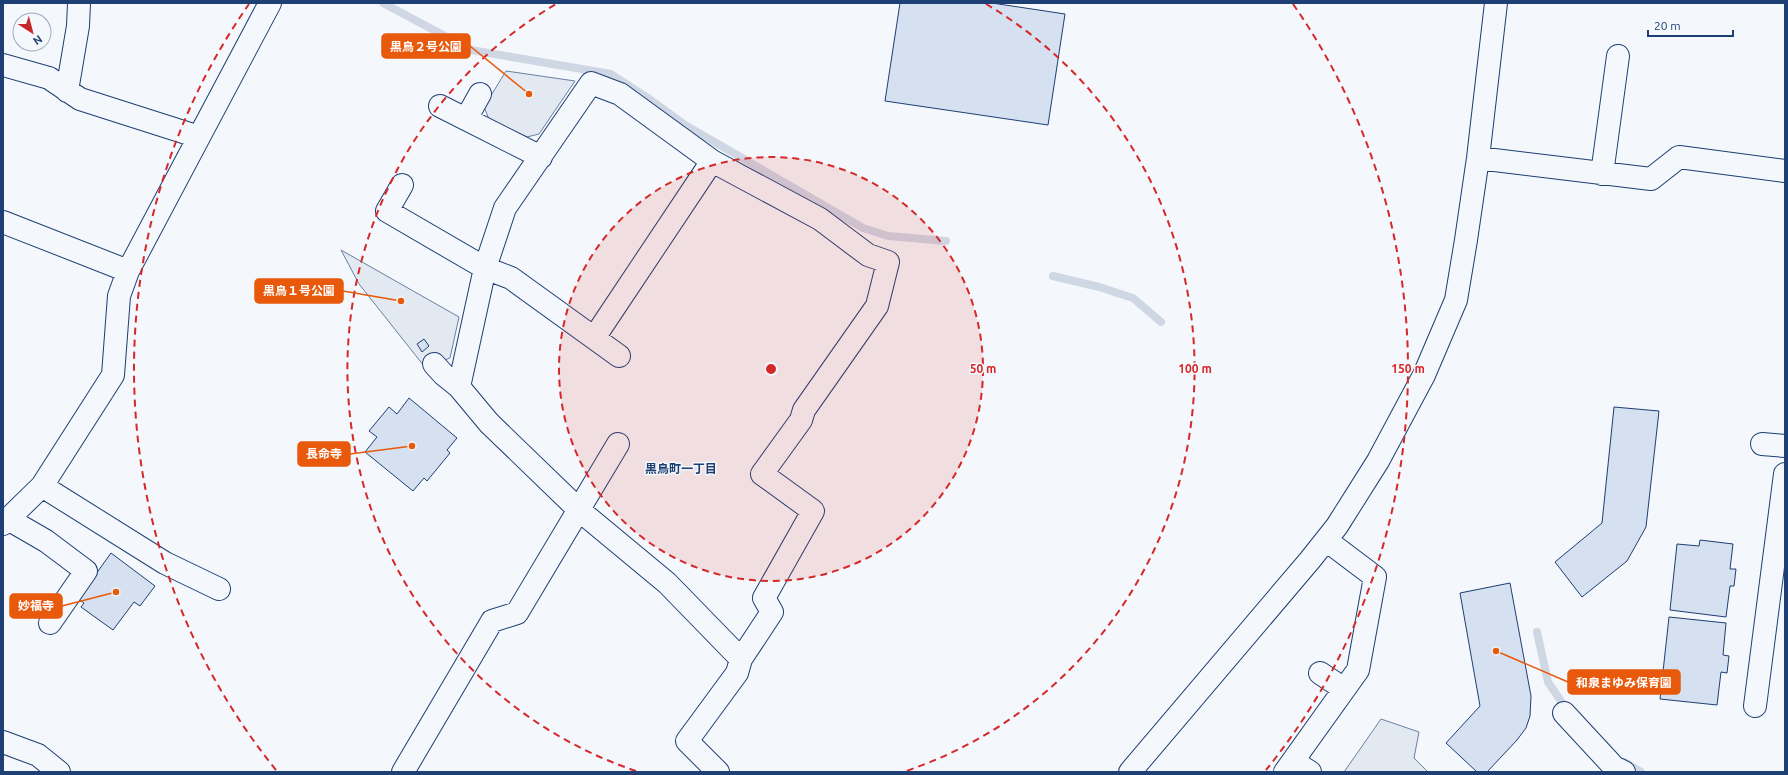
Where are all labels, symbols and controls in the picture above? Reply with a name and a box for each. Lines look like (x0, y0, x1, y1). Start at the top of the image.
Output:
north arrow (12, 12, 52, 52)
scale bar (1648, 12, 1733, 38)
text: 20 m (1654, 19, 1681, 32)
text: N (31, 33, 45, 47)
callout: 黒鳥２号公園 (382, 34, 470, 58)
text: 黒鳥２号公園 (390, 40, 462, 53)
callout: 黒鳥１号公園 (255, 279, 343, 303)
text: 黒鳥１号公園 (263, 284, 335, 297)
centre of rings (764, 362, 778, 376)
text: 50 m (970, 362, 996, 375)
text: 100 m (1178, 362, 1212, 375)
text: 150 m (1391, 362, 1425, 375)
callout: 長命寺 (298, 442, 350, 466)
text: 長命寺 (306, 447, 342, 460)
district label: 黒鳥町一丁目 (645, 462, 717, 475)
callout: 妙福寺 (10, 594, 62, 618)
text: 妙福寺 (18, 599, 54, 612)
callout: 和泉まゆみ保育園 (1568, 670, 1680, 694)
text: 和泉まゆみ保育園 (1576, 676, 1672, 689)

